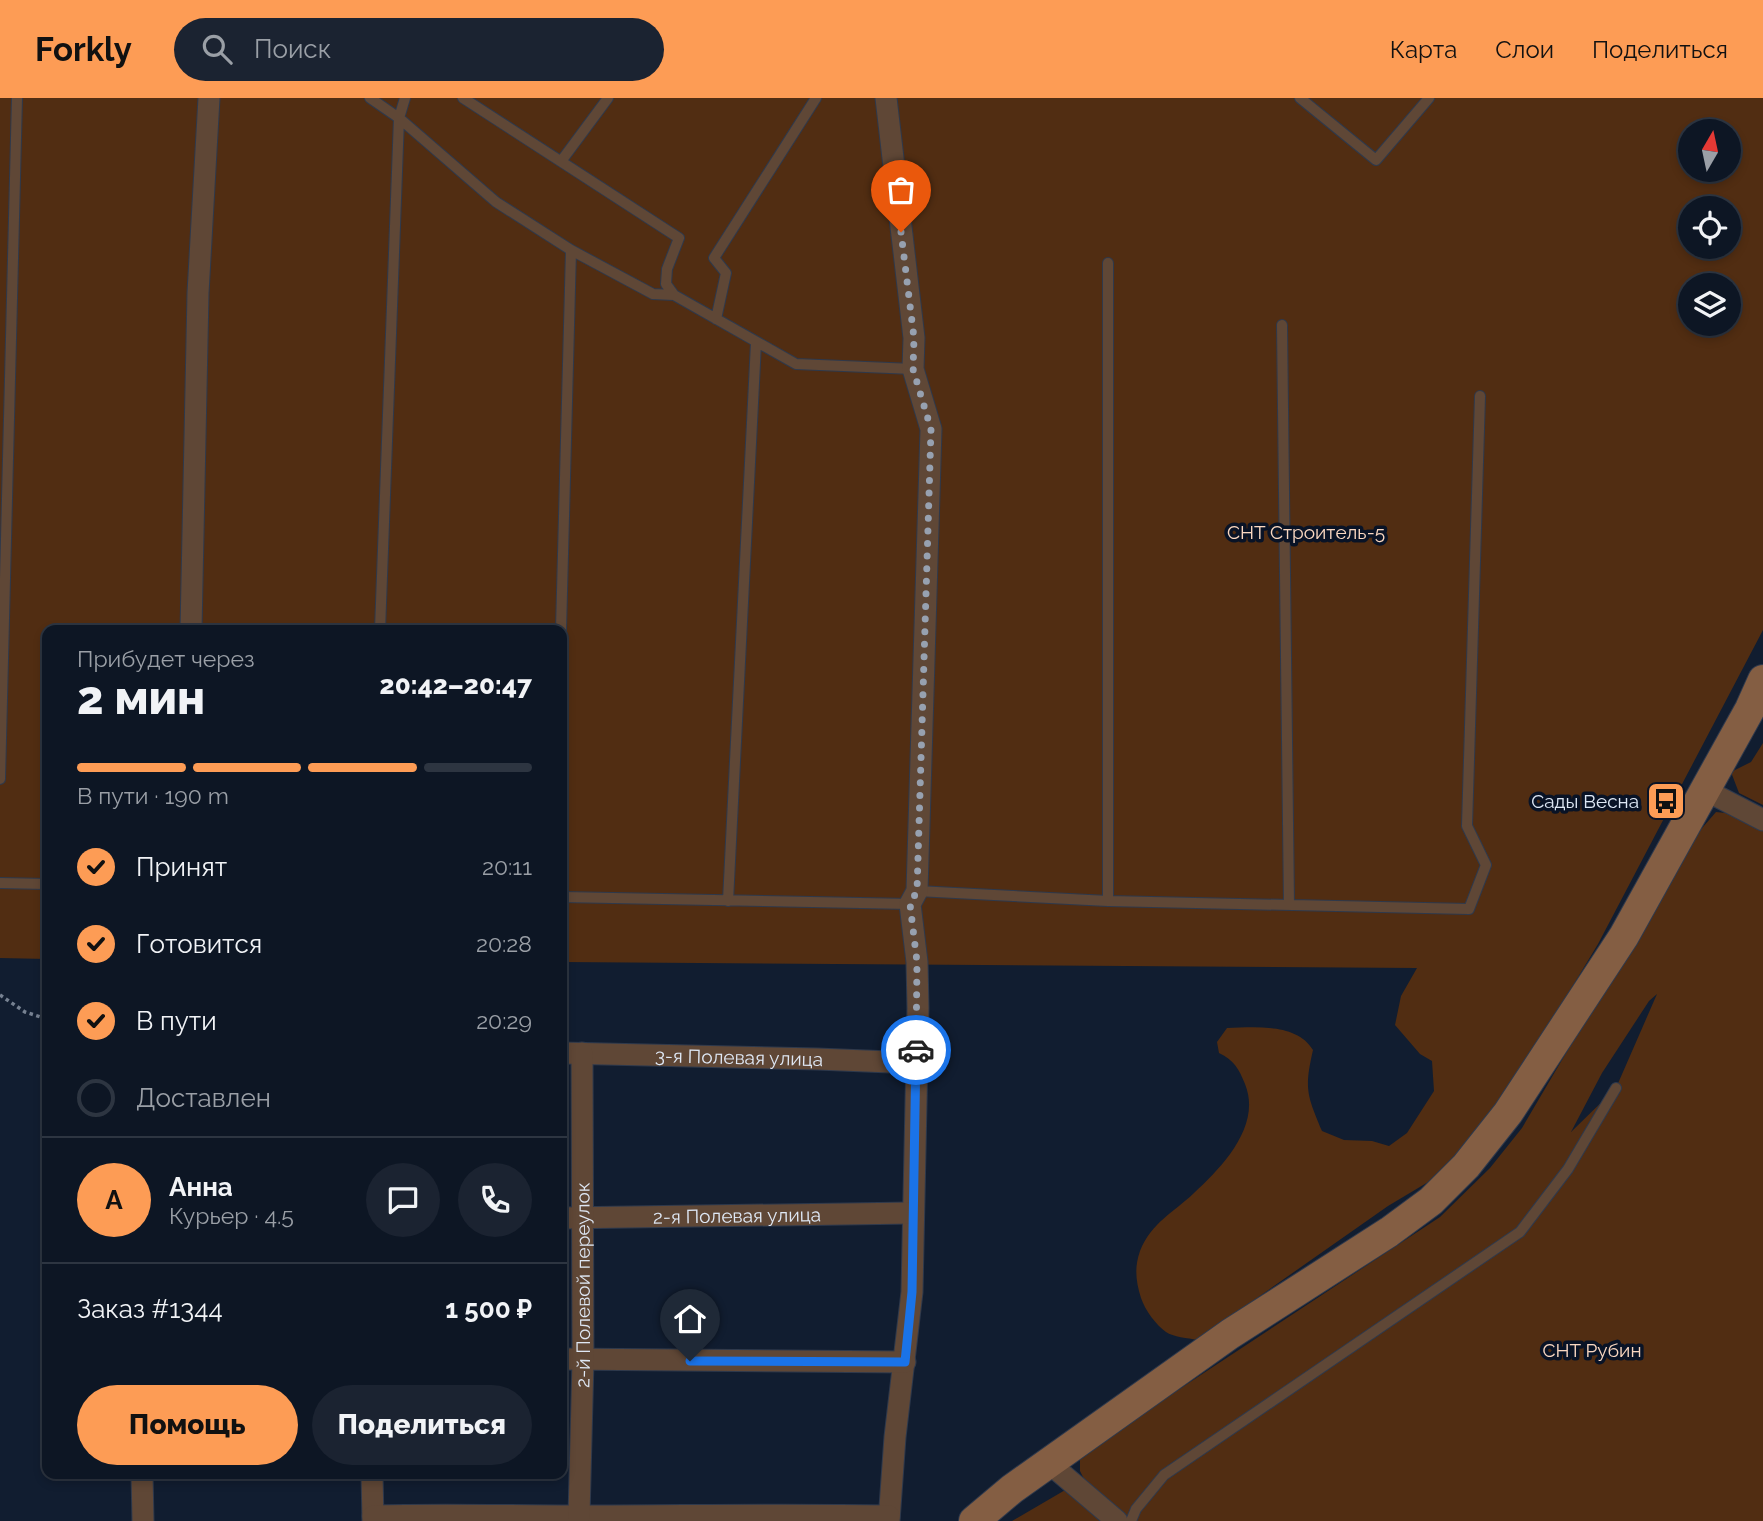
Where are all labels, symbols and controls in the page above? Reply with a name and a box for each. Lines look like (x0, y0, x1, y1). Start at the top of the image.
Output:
search box (174, 18, 664, 81)
text: Forkly (35, 30, 132, 69)
icon: search (198, 30, 236, 68)
text: Поиск (254, 34, 331, 64)
text: Карта (1390, 35, 1457, 64)
text: Слои (1495, 35, 1554, 64)
text: Поделиться (1592, 35, 1728, 64)
north arrow (1678, 119, 1741, 182)
map controls (1678, 119, 1741, 336)
pin (871, 160, 931, 232)
icon: bag (882, 171, 920, 209)
button: locate (1678, 196, 1741, 259)
button: layers (1678, 273, 1741, 336)
park label: СНТ Строитель-5 (1227, 521, 1385, 543)
text: Прибудет через (77, 645, 255, 672)
text: 20:42–20:47 (380, 670, 532, 700)
text: 2 мин (77, 671, 205, 725)
bus stop icon: Сады Весна (1645, 780, 1687, 822)
text: В пути · 190 m (77, 782, 229, 809)
place label: Сады Весна (1531, 790, 1639, 812)
icon: check (77, 848, 115, 886)
text: Принят (136, 852, 227, 882)
text: 20:11 (482, 853, 532, 880)
icon: check (77, 925, 115, 963)
text: Готовится (136, 929, 262, 959)
text: 20:28 (476, 930, 532, 957)
icon: check (77, 1002, 115, 1040)
text: В пути (136, 1006, 217, 1036)
text: 20:29 (476, 1007, 532, 1034)
courier (881, 1015, 951, 1085)
icon: car (897, 1031, 935, 1069)
street label: 3-я Полевая улица (655, 1044, 823, 1070)
text: Доставлен (136, 1083, 271, 1113)
button: chat (366, 1163, 440, 1237)
button: phone (458, 1163, 532, 1237)
text: Анна (169, 1172, 233, 1202)
street label: 2-й Полевой переулок (571, 1182, 594, 1388)
text: А (105, 1185, 123, 1215)
text: Курьер · 4.5 (169, 1202, 294, 1229)
street label: 2-я Полевая улица (653, 1203, 821, 1228)
pin (660, 1289, 720, 1361)
text: Заказ #1344 (77, 1294, 223, 1324)
text: 1 500 ₽ (445, 1294, 532, 1324)
icon: home (671, 1300, 709, 1338)
park label: СНТ Рубин (1543, 1339, 1641, 1361)
button: Помощь (77, 1385, 298, 1465)
button: Поделиться (312, 1385, 532, 1465)

